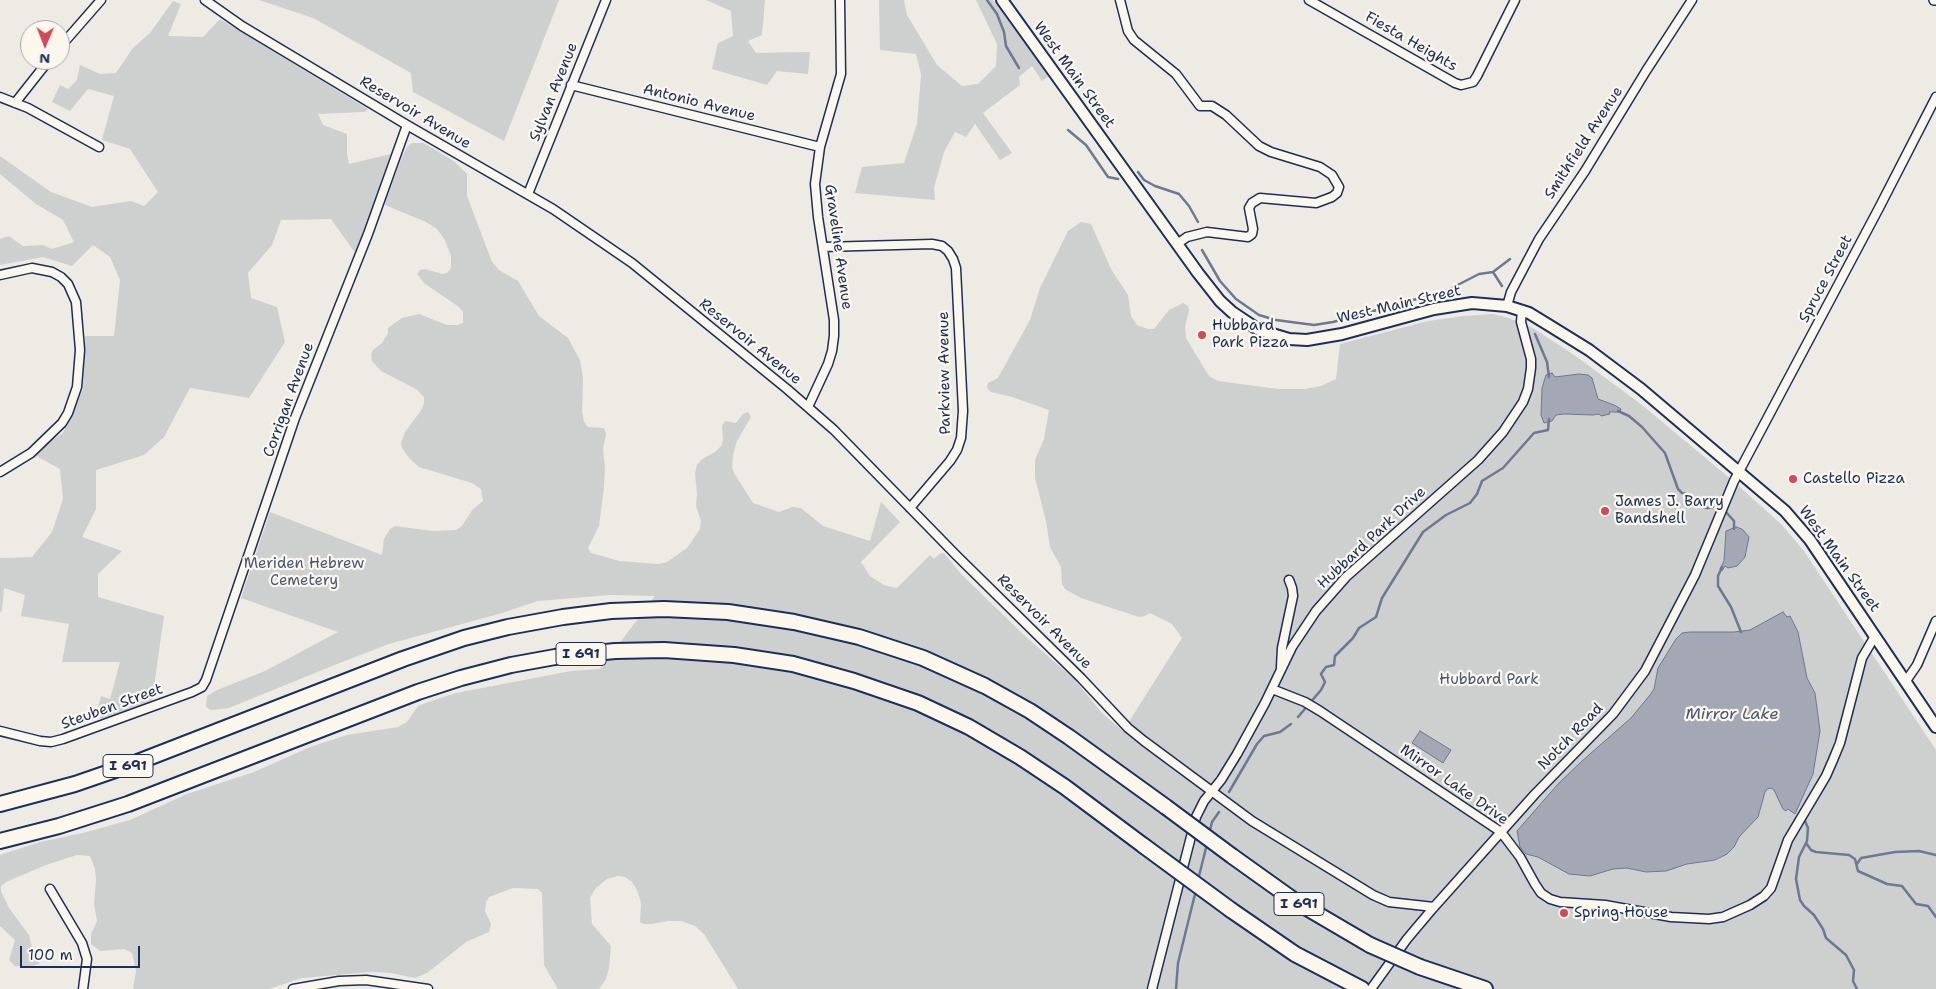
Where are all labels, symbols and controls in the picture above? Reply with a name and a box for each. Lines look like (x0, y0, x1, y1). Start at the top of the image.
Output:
street label: Fiesta Heights (1362, 8, 1460, 76)
street label: West Main Street (1029, 18, 1119, 132)
north arrow (20, 20, 70, 70)
street label: Sylvan Avenue (526, 40, 582, 144)
text: N (39, 50, 50, 68)
street label: Reservoir Avenue (356, 73, 474, 153)
street label: Antonio Avenue (641, 80, 757, 126)
street label: Smithfield Avenue (1541, 83, 1627, 203)
street label: Graveline Avenue (820, 183, 856, 311)
street label: Spruce Street (1795, 232, 1857, 326)
street label: West Main Street (1335, 282, 1463, 328)
street label: Reservoir Avenue (695, 295, 805, 389)
street label: Parkview Avenue (935, 311, 955, 435)
place label: Hubbard Park Pizza (1212, 317, 1288, 352)
marker: Hubbard Park Pizza (1196, 329, 1208, 341)
street label: Corrigan Avenue (260, 340, 318, 460)
place label: Castello Pizza (1803, 470, 1905, 488)
marker: Castello Pizza (1787, 473, 1799, 485)
street label: Hubbard Park Drive (1314, 483, 1430, 593)
place label: James J. Barry Bandshell (1615, 493, 1724, 528)
street label: West Main Street (1794, 502, 1884, 616)
marker: James J. Barry Bandshell (1599, 505, 1611, 517)
park label: Meriden Hebrew Cemetery (244, 555, 364, 590)
street label: Reservoir Avenue (993, 571, 1095, 673)
road number: I 691 (556, 642, 606, 666)
park label: Hubbard Park (1439, 671, 1539, 689)
street label: Steuben Street (59, 680, 165, 734)
street label: Notch Road (1535, 700, 1607, 774)
water label: Mirror Lake (1686, 705, 1778, 725)
street label: Mirror Lake Drive (1396, 741, 1512, 829)
road number: I 691 (103, 754, 153, 778)
road number: I 691 (1274, 892, 1324, 916)
place label: Spring House (1574, 904, 1668, 922)
marker: Spring House (1558, 907, 1570, 919)
scale bar (22, 936, 142, 968)
text: 100 m (28, 945, 73, 965)

